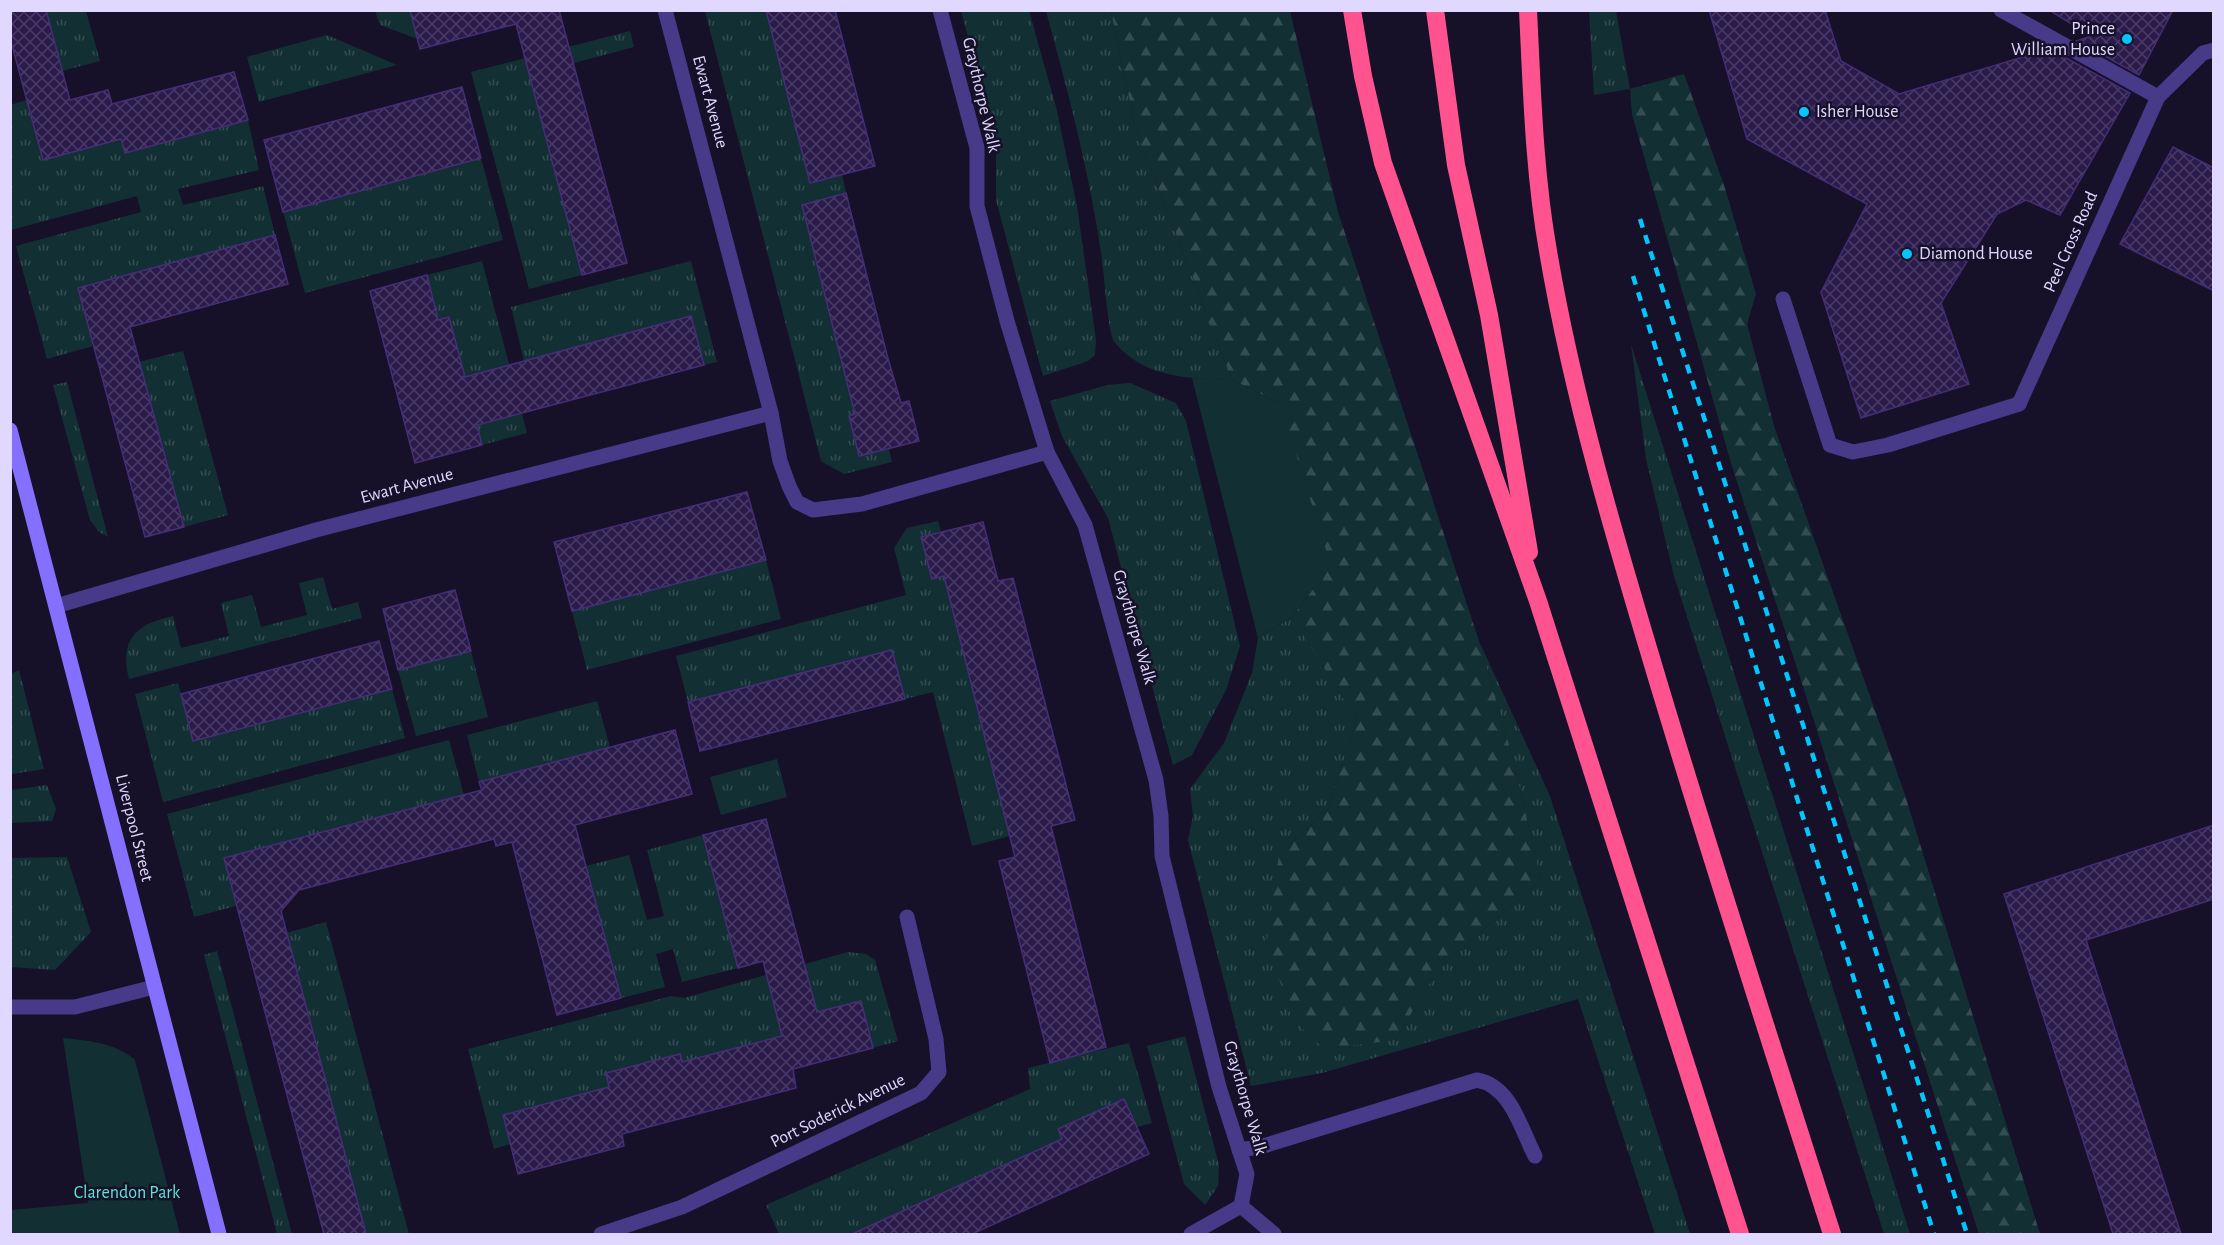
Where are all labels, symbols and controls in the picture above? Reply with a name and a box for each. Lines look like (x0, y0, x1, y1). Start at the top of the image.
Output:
place label: Prince William House (2011, 20, 2115, 59)
marker: Prince William House (2120, 32, 2134, 46)
street label: Graythorpe Walk (959, 36, 1003, 155)
street label: Ewart Avenue (689, 54, 731, 150)
place label: Isher House (1816, 103, 1899, 121)
marker: Isher House (1797, 105, 1811, 119)
street label: Peel Cross Road (2041, 189, 2101, 295)
place label: Diamond House (1919, 245, 2033, 263)
marker: Diamond House (1900, 247, 1914, 261)
street label: Ewart Avenue (359, 465, 455, 507)
street label: Graythorpe Walk (1109, 568, 1159, 687)
street label: Liverpool Street (112, 772, 156, 884)
street label: Graythorpe Walk (1220, 1039, 1270, 1158)
street label: Port Soderick Avenue (768, 1071, 908, 1151)
park label: Clarendon Park (74, 1184, 181, 1202)

